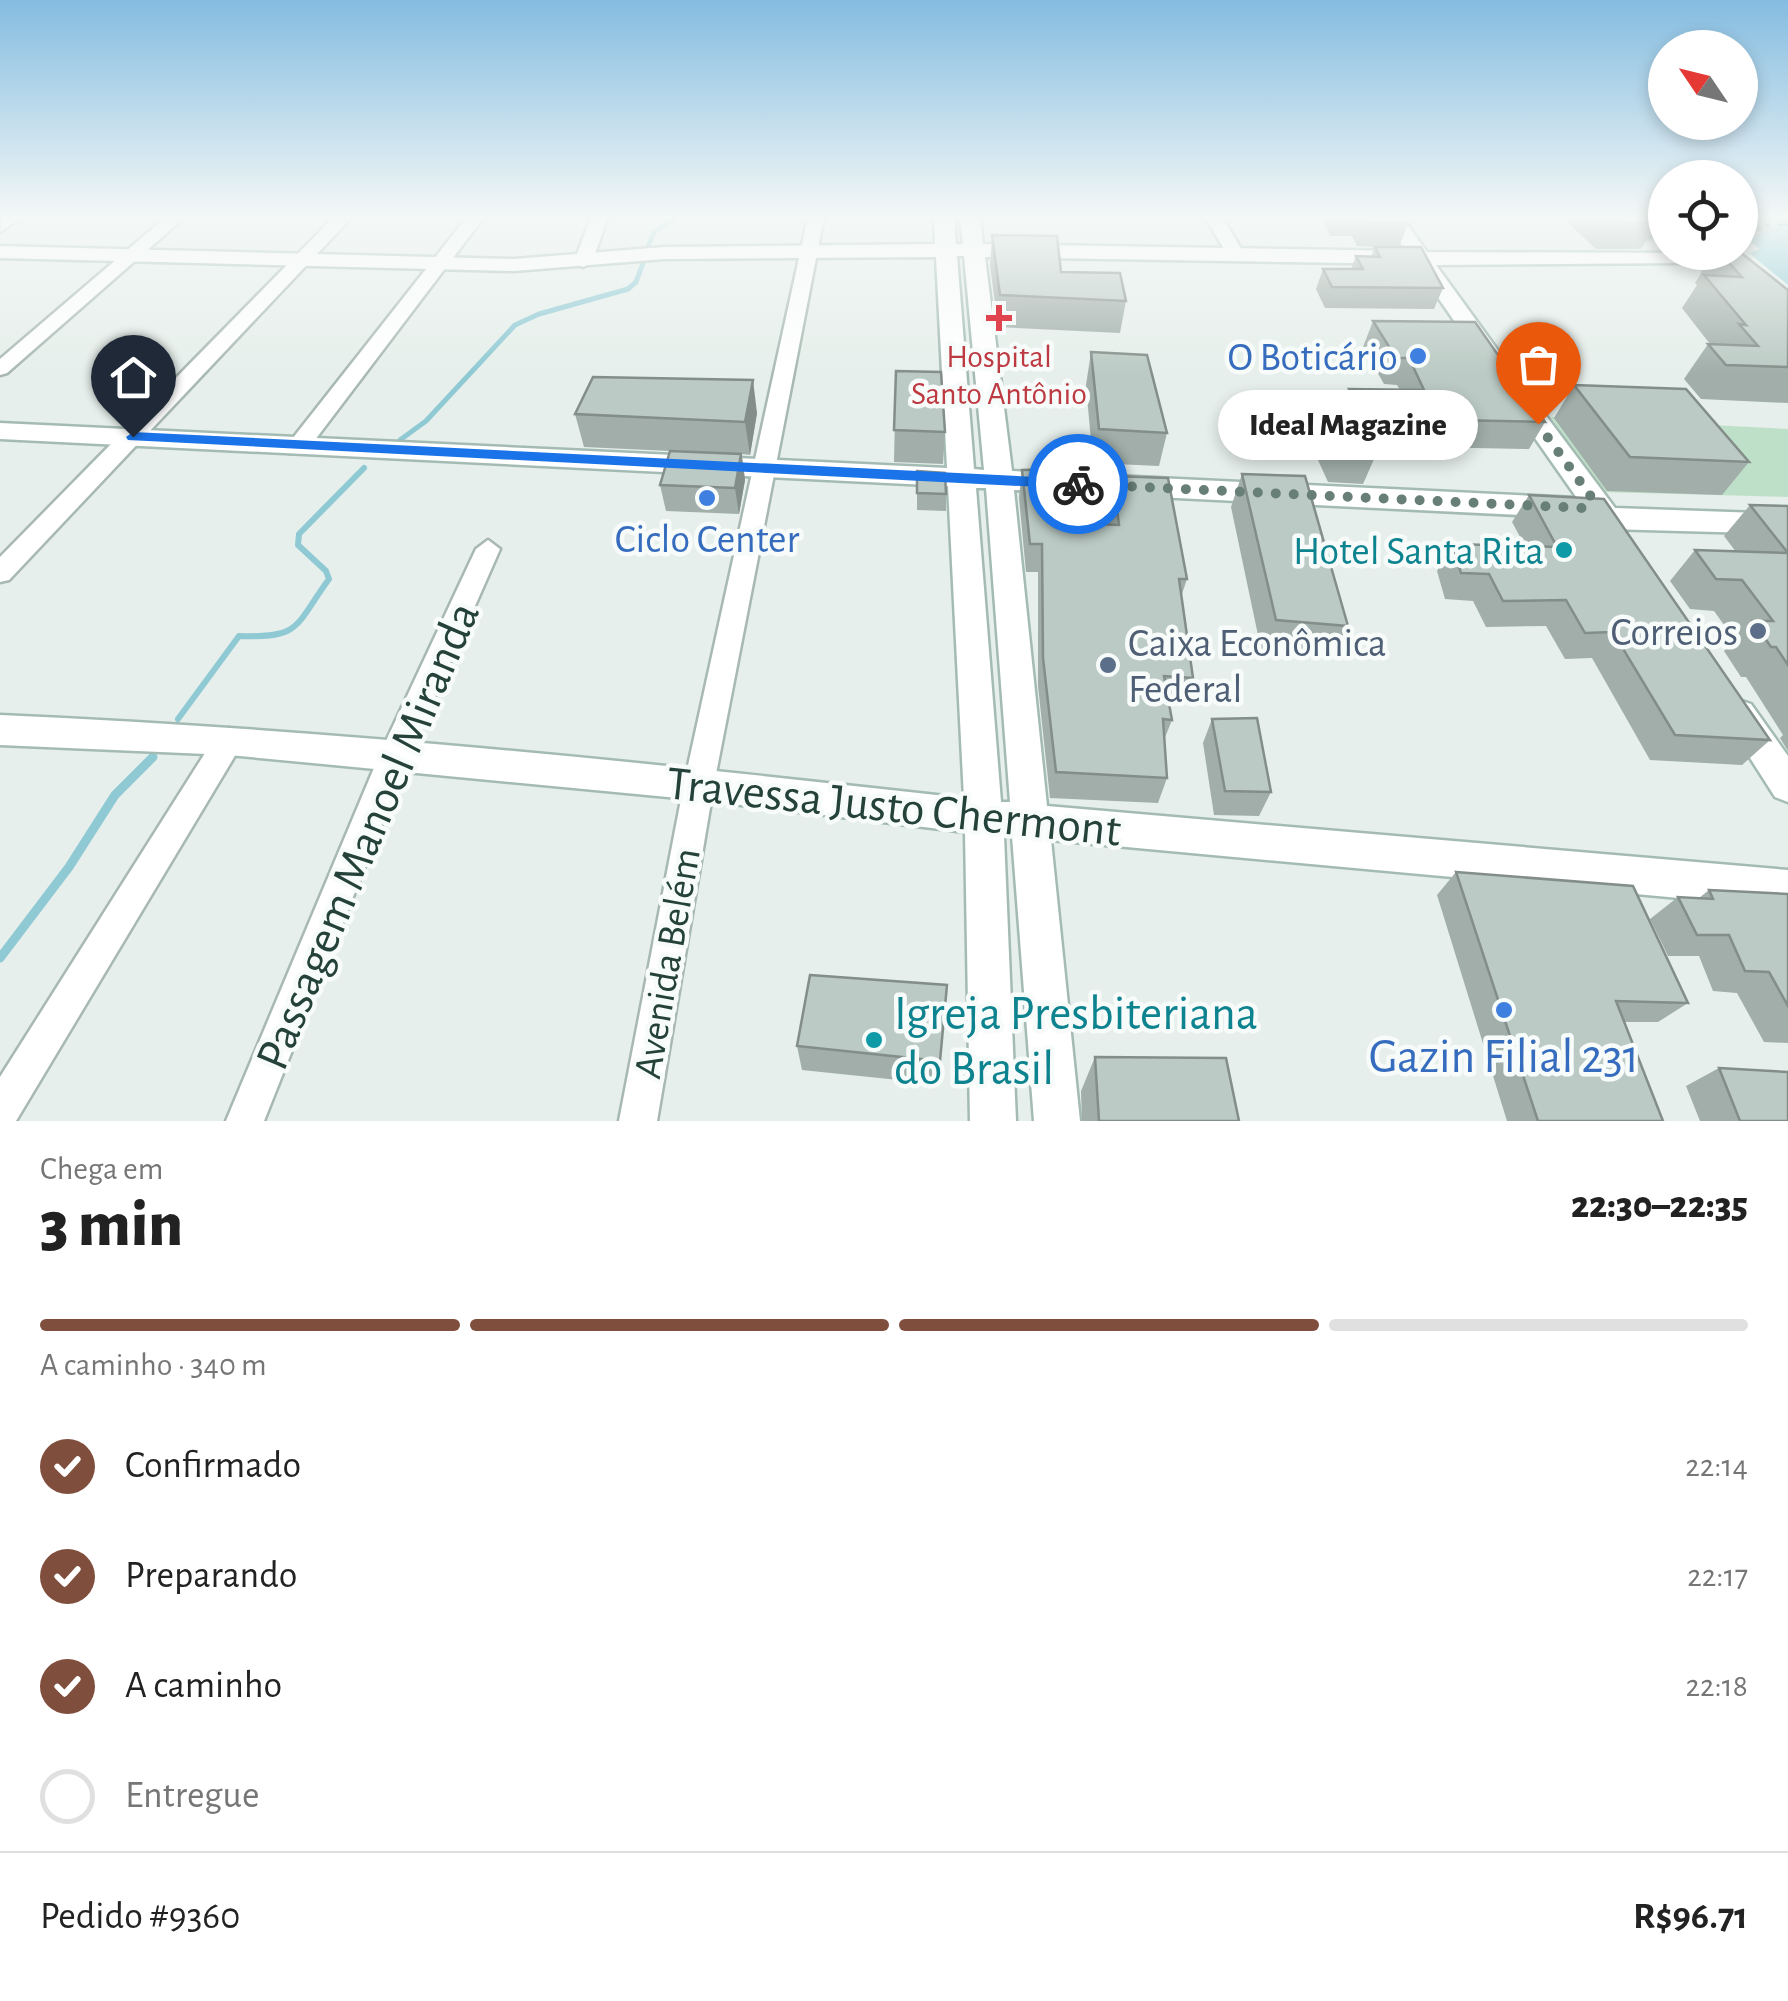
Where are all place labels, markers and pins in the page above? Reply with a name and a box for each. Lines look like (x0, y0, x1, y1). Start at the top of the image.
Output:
marker: Hospital Santo Antônio (986, 305, 1012, 331)
pin (1496, 322, 1581, 425)
pin (91, 335, 176, 438)
place label: O Boticário (1228, 338, 1398, 378)
place label: Hospital Santo Antônio (911, 341, 1087, 410)
marker: O Boticário (1407, 345, 1429, 367)
callout: Ideal Magazine (1218, 389, 1478, 459)
marker: Ciclo Center (696, 487, 718, 509)
place label: Ciclo Center (615, 520, 799, 560)
place label: Hotel Santa Rita (1293, 532, 1544, 572)
marker: Hotel Santa Rita (1553, 539, 1575, 561)
place label: Correios (1610, 613, 1738, 653)
marker: Correios (1747, 620, 1769, 642)
place label: Caixa Econômica Federal (1128, 624, 1387, 710)
marker: Caixa Econômica Federal (1097, 654, 1119, 676)
place label: Igreja Presbiteriana do Brasil (894, 991, 1258, 1094)
marker: Gazin Filial 231 (1493, 999, 1515, 1021)
marker: Igreja Presbiteriana do Brasil (863, 1029, 885, 1051)
place label: Gazin Filial 231 (1369, 1034, 1639, 1082)

